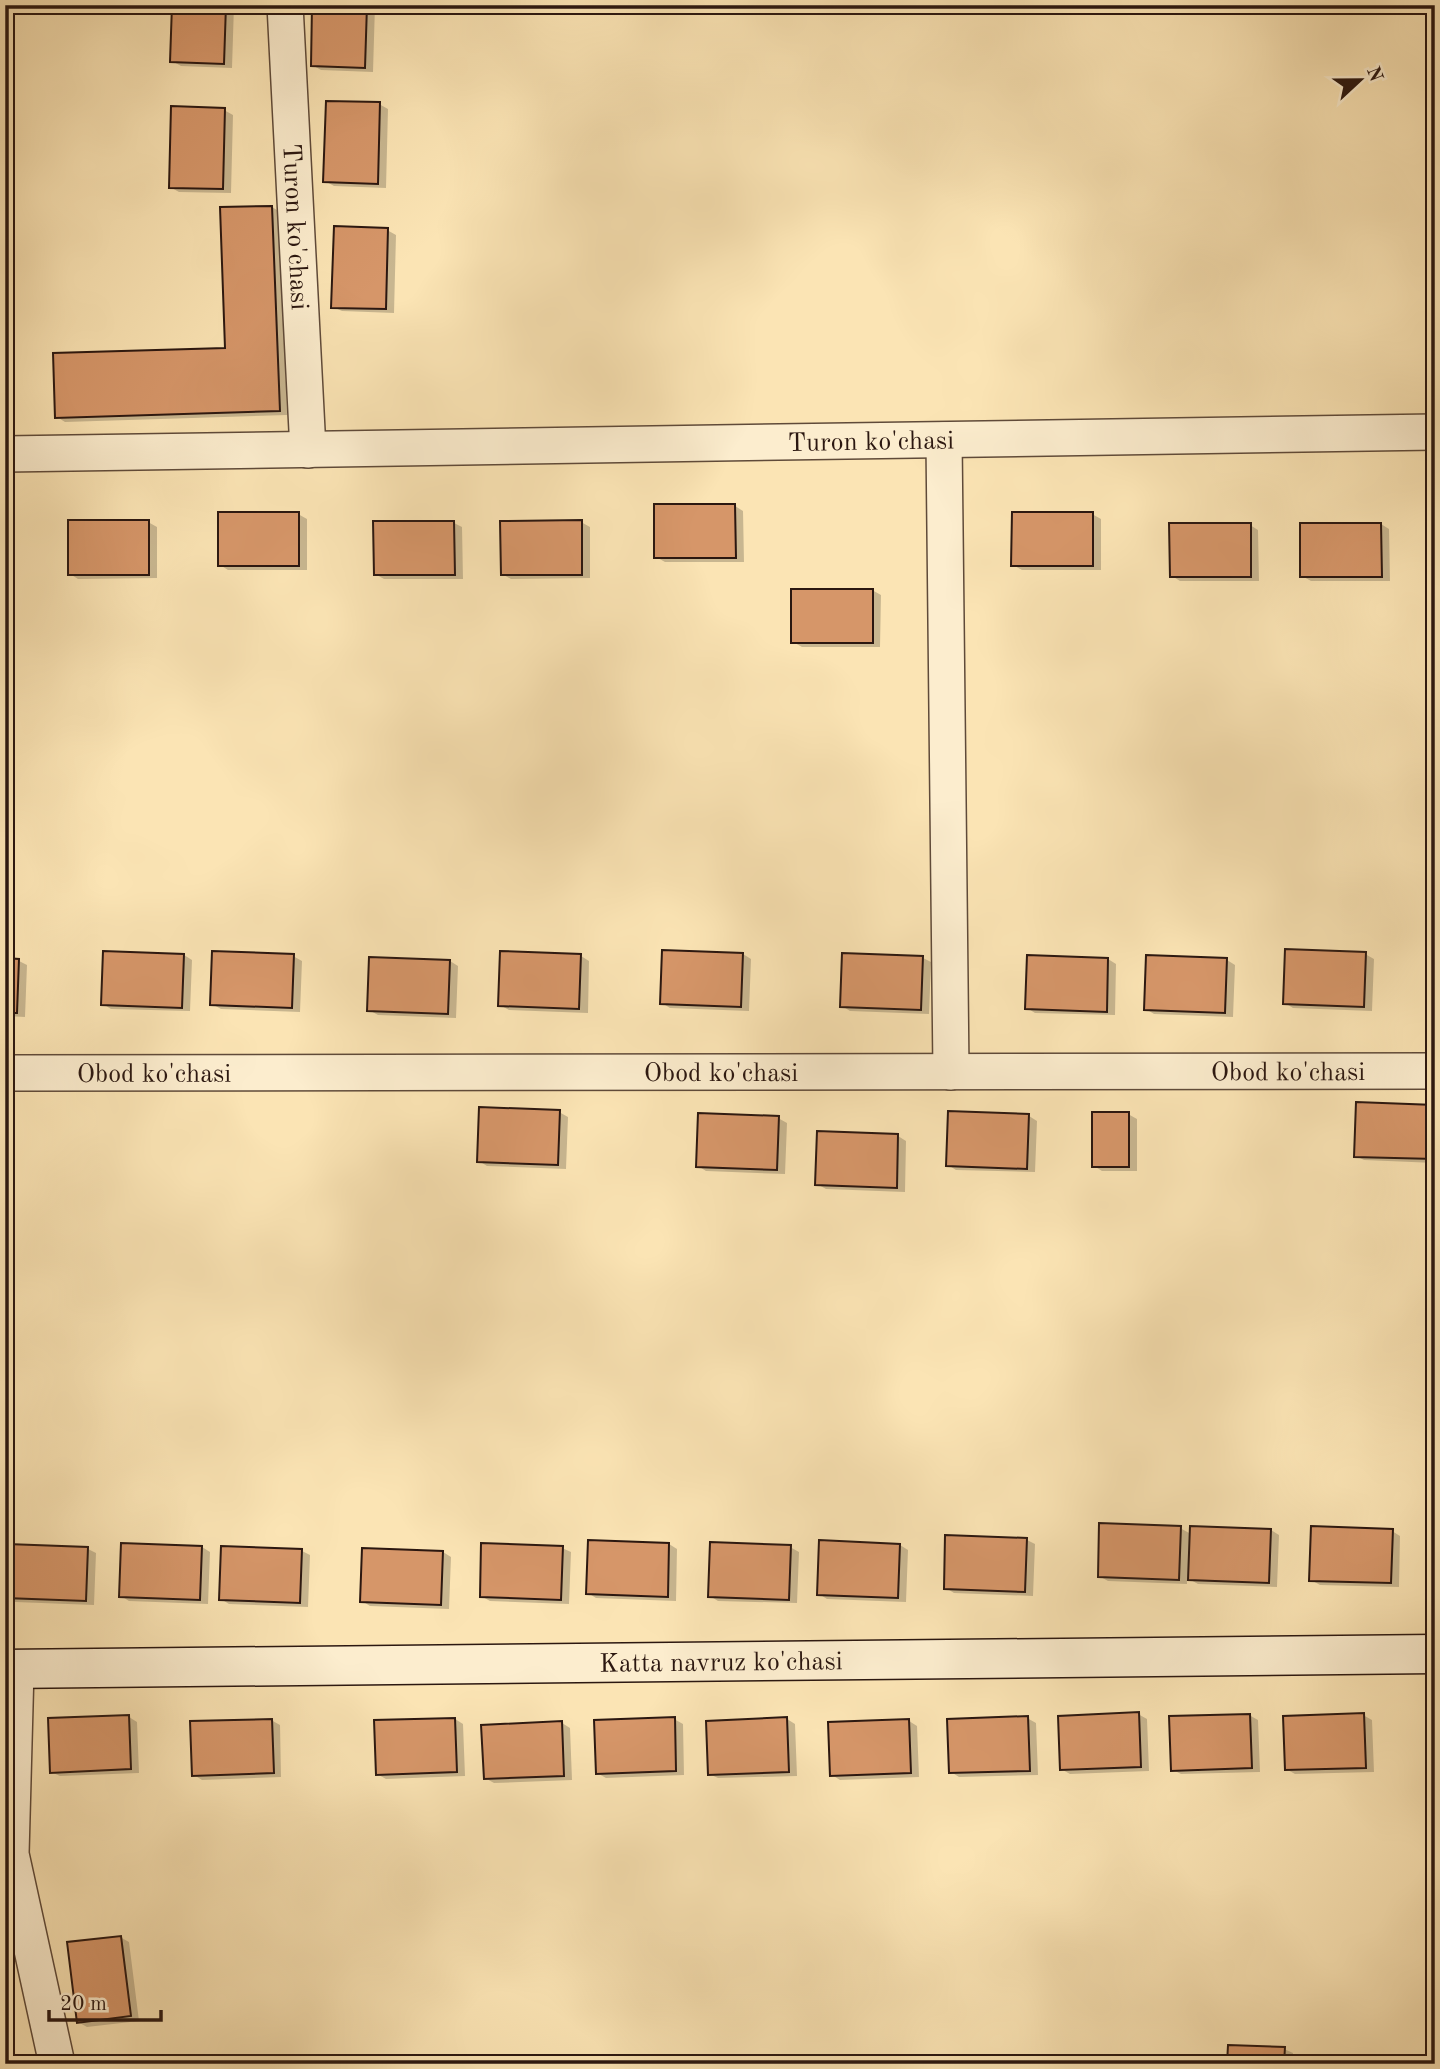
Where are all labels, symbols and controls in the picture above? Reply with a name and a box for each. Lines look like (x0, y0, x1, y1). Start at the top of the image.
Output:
north arrow (1324, 46, 1394, 116)
text: N (1362, 64, 1385, 85)
street label: Turon ko'chasi (277, 143, 312, 311)
street label: Turon ko'chasi (787, 428, 954, 457)
street label: Obod ko'chasi (1211, 1060, 1365, 1086)
street label: Obod ko'chasi (644, 1061, 798, 1087)
street label: Obod ko'chasi (77, 1062, 231, 1088)
street label: Katta navruz ko'chasi (599, 1649, 843, 1678)
scale bar (49, 1978, 161, 2022)
text: 20 m (60, 1994, 107, 2015)

